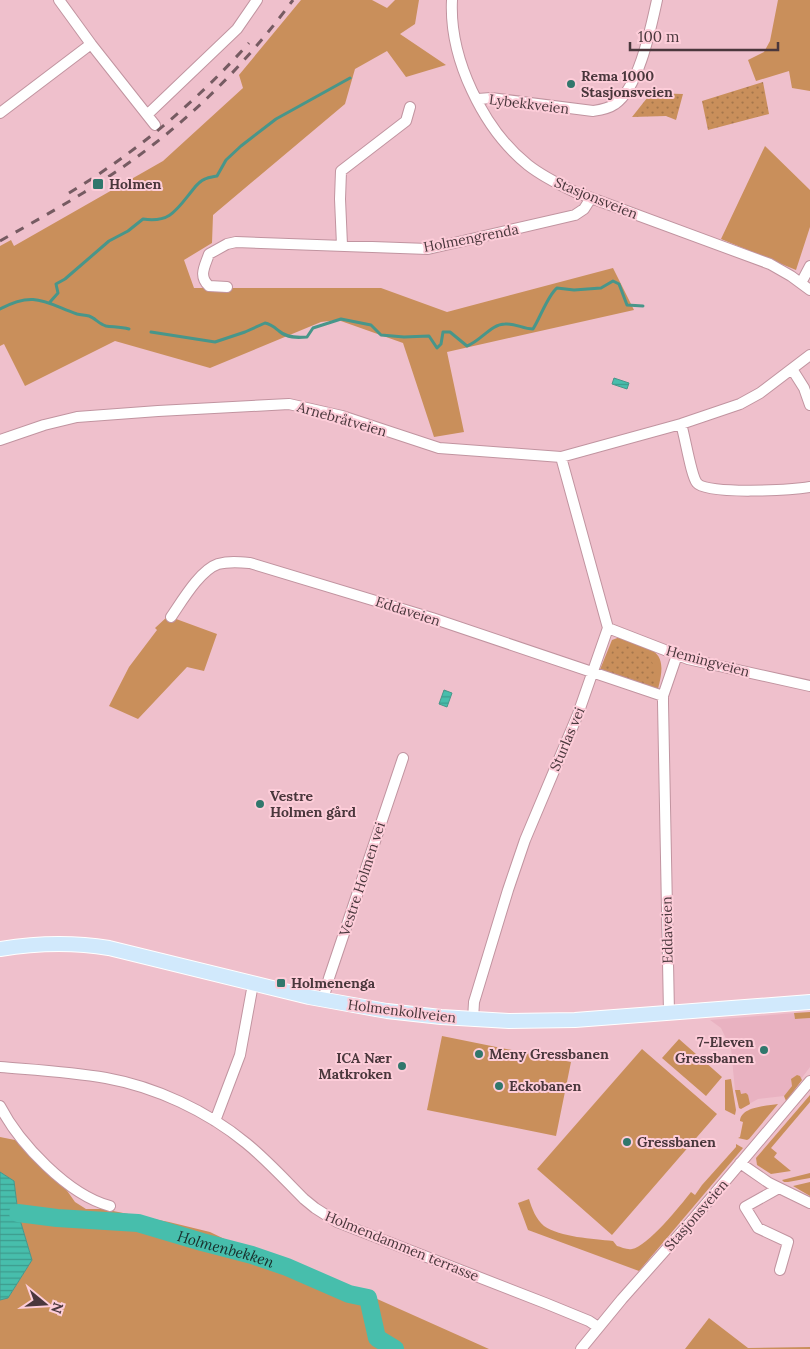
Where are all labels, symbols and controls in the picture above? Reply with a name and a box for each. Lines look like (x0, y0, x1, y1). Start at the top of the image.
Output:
scale bar (630, 20, 778, 52)
text: 100 m (638, 27, 679, 46)
place label: Rema 1000 Stasjonsveien (581, 67, 673, 101)
marker: Rema 1000 Stasjonsveien (565, 78, 577, 90)
street label: Lybekkveien (488, 90, 571, 118)
street label: Stasjonsveien (552, 173, 641, 223)
place label: Holmen (109, 175, 162, 193)
marker: Holmen (91, 177, 105, 191)
street label: Holmengrenda (422, 220, 520, 256)
street label: Arnebråtveien (294, 397, 389, 441)
street label: Eddaveien (373, 592, 443, 630)
street label: Hemingveien (664, 641, 752, 681)
street label: Sturlas vei (546, 704, 588, 774)
place label: Vestre Holmen gård (270, 787, 356, 821)
marker: Vestre Holmen gård (254, 798, 266, 810)
street label: Vestre Holmen vei (335, 820, 389, 939)
street label: Eddaveien (657, 896, 677, 964)
place label: Holmenenga (291, 974, 376, 992)
marker: Holmenenga (275, 977, 287, 989)
street label: Holmenkollveien (347, 995, 458, 1027)
place label: 7-Eleven Gressbanen (675, 1033, 754, 1067)
marker: 7-Eleven Gressbanen (758, 1044, 770, 1056)
place label: Meny Gressbanen (489, 1045, 609, 1063)
marker: Meny Gressbanen (473, 1048, 485, 1060)
place label: ICA Nær Matkroken (318, 1049, 392, 1083)
marker: ICA Nær Matkroken (396, 1060, 408, 1072)
place label: Eckobanen (509, 1077, 582, 1095)
marker: Eckobanen (493, 1080, 505, 1092)
place label: Gressbanen (637, 1133, 716, 1151)
marker: Gressbanen (621, 1136, 633, 1148)
street label: Stasjonsveien (660, 1175, 732, 1254)
street label: Holmendammen terrasse (322, 1207, 482, 1285)
water label: Holmenbekken (175, 1226, 278, 1272)
north arrow (20, 1279, 70, 1329)
text: N (47, 1300, 68, 1316)

